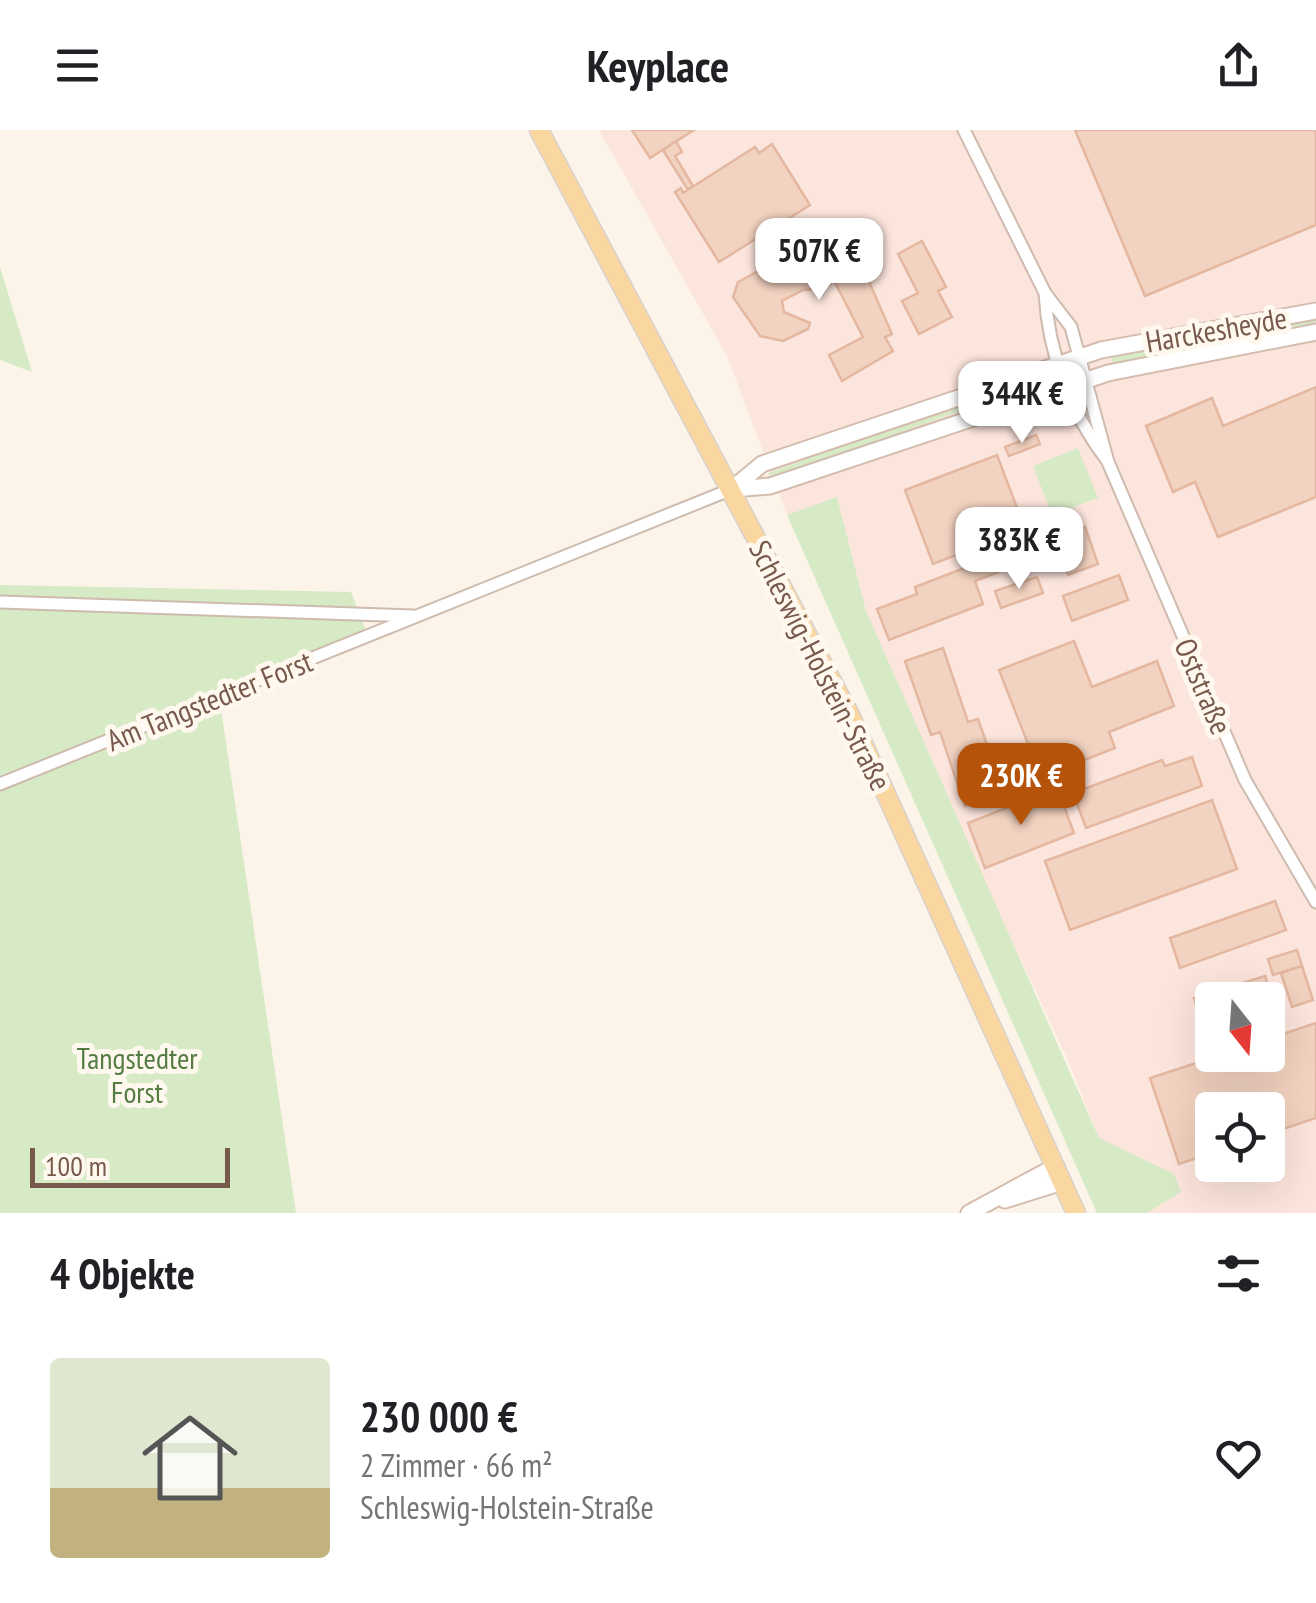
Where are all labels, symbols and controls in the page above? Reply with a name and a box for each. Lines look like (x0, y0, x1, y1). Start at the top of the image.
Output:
text: Keyplace (587, 36, 729, 94)
icon: menu (50, 38, 105, 93)
icon: share (1211, 38, 1266, 93)
pin: 507K € (738, 218, 900, 303)
text: 507K € (777, 229, 861, 271)
street label: Harckesheyde (1142, 297, 1290, 361)
pin: 344K € (941, 361, 1103, 446)
text: 344K € (980, 372, 1064, 414)
pin: 383K € (938, 507, 1100, 592)
text: 383K € (977, 518, 1061, 560)
street label: Schleswig-Holstein-Straße (741, 533, 901, 797)
street label: Oststraße (1166, 632, 1242, 740)
street label: Am Tangstedter Forst (100, 641, 318, 759)
pin: 230K € (940, 743, 1102, 828)
text: 230K € (979, 754, 1063, 796)
north arrow (1195, 982, 1285, 1072)
map controls (1195, 982, 1285, 1182)
park label: Tangstedter Forst (76, 1038, 198, 1111)
button: locate (1195, 1092, 1285, 1182)
scale bar (30, 1143, 230, 1188)
text: 100 m (45, 1147, 107, 1184)
text: 4 Objekte (50, 1246, 195, 1301)
icon: filters (1211, 1246, 1266, 1301)
text: 230 000 € (360, 1389, 518, 1444)
icon: home (130, 1398, 250, 1518)
icon: heart (1211, 1431, 1266, 1486)
text: 2 Zimmer · 66 m² (360, 1444, 553, 1486)
text: Schleswig-Holstein-Straße (360, 1486, 654, 1528)

